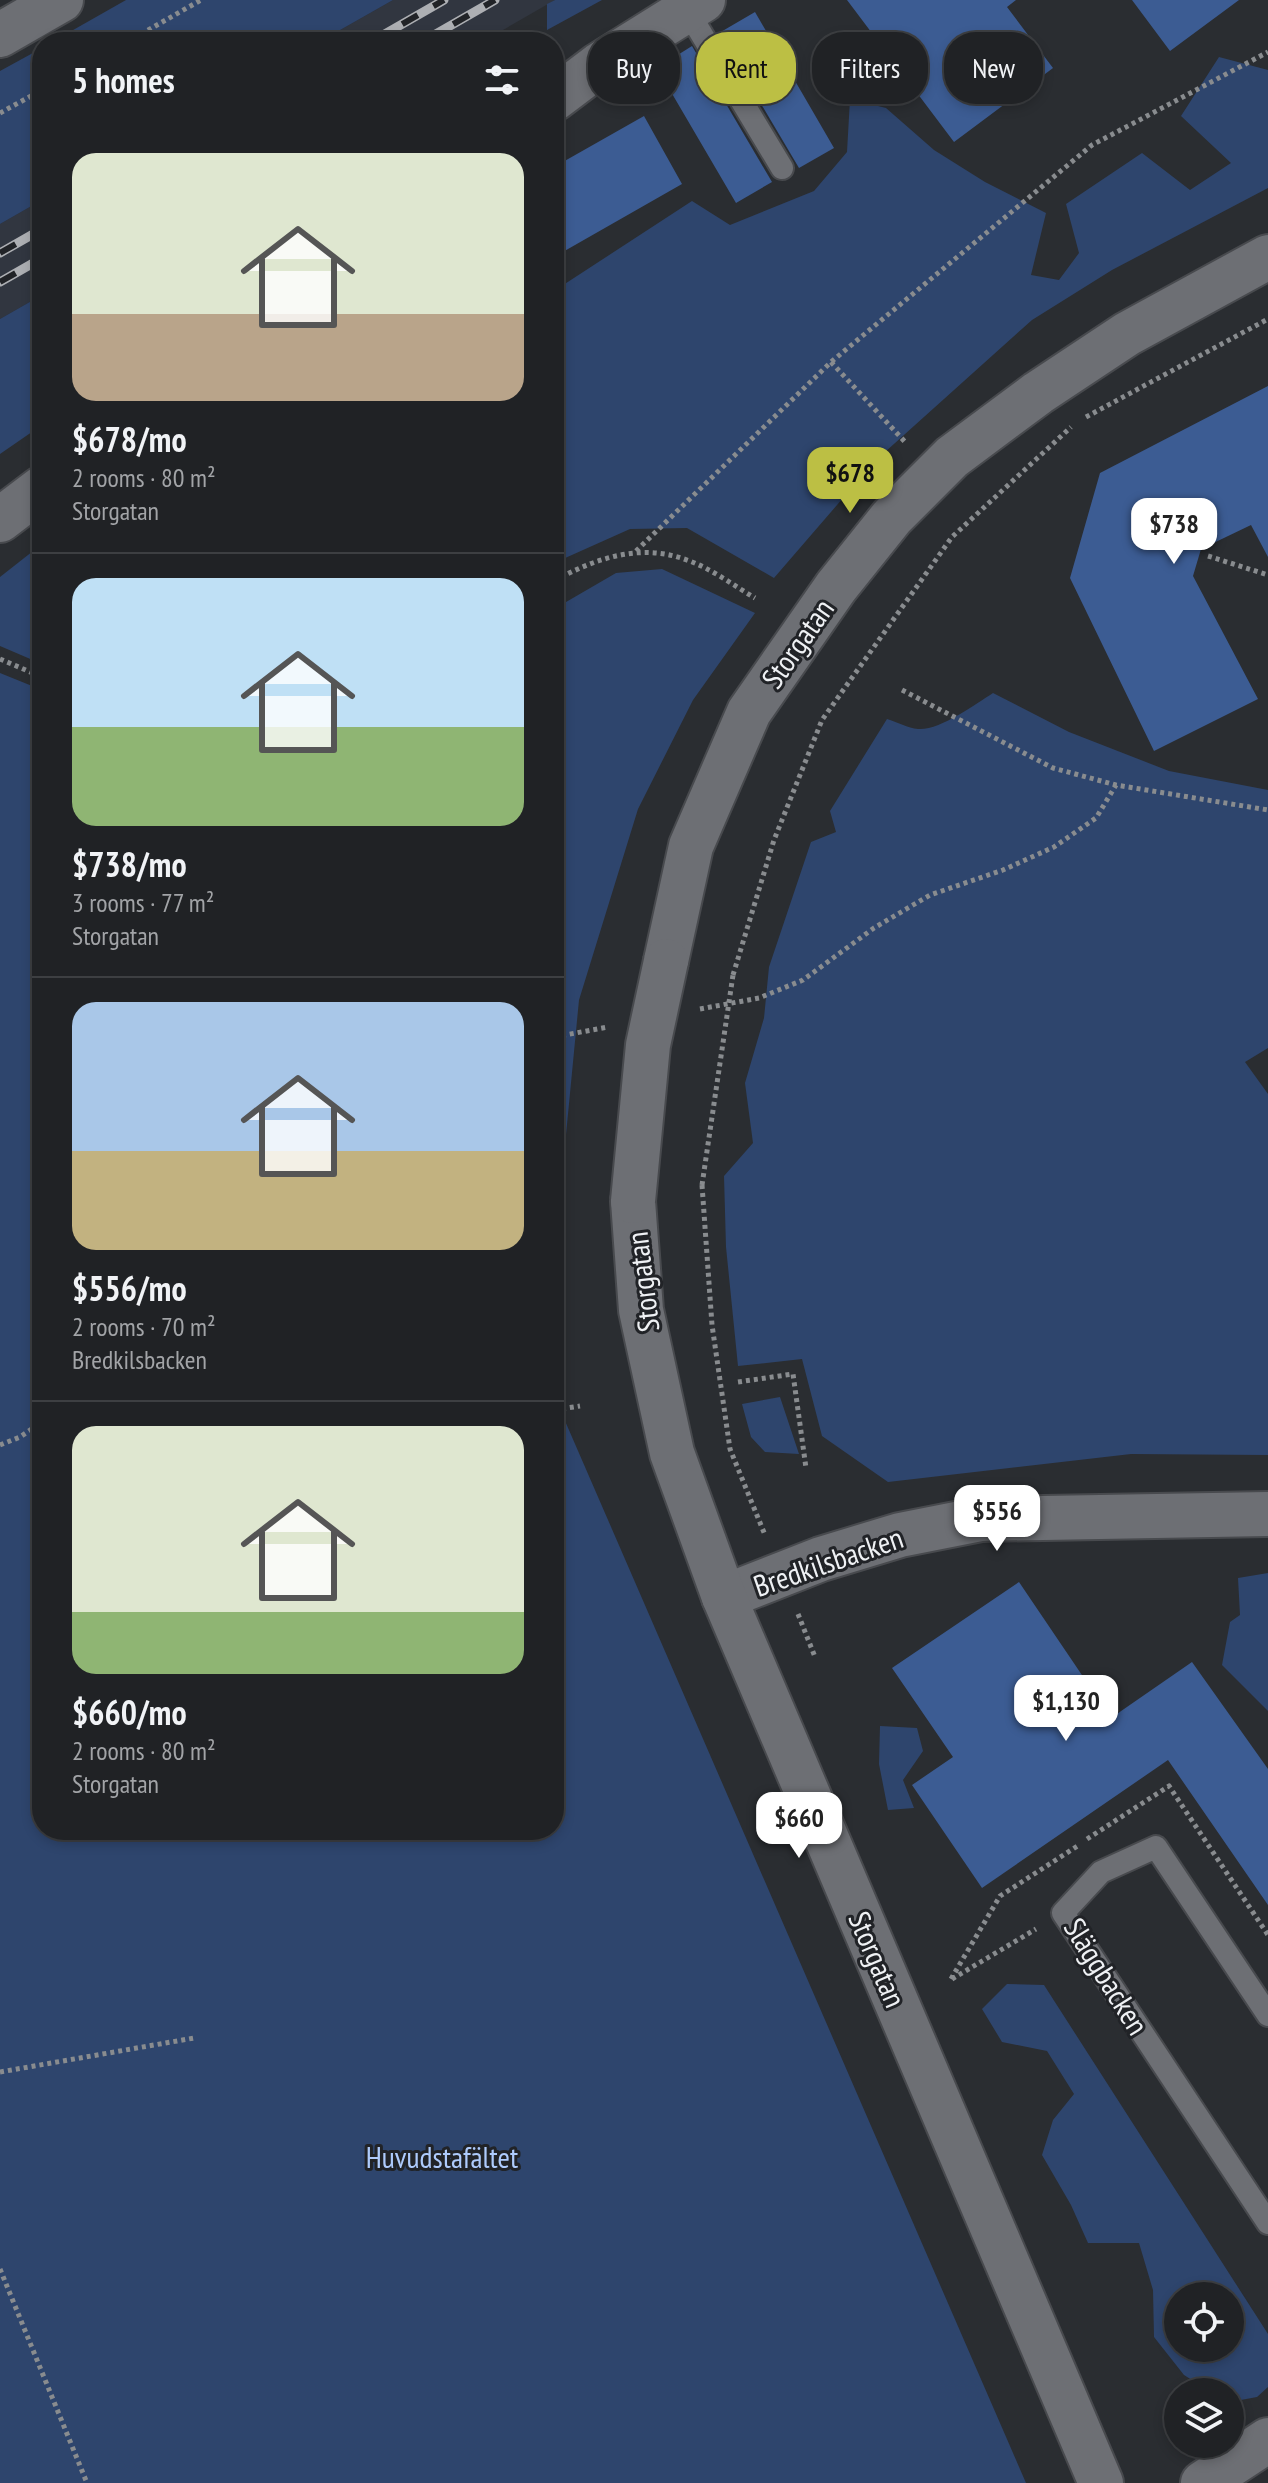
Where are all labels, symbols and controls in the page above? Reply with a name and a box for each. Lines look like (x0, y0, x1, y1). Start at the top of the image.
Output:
chip: Buy (588, 32, 680, 104)
chip: Rent (696, 32, 796, 104)
chip: Filters (812, 32, 928, 104)
chip: New (944, 32, 1043, 104)
text: 5 homes (72, 58, 175, 102)
icon: filters (480, 58, 524, 102)
icon: home (226, 205, 370, 349)
text: $678/mo (72, 417, 187, 461)
pin: $678 (803, 447, 897, 515)
text: $678 (825, 456, 875, 489)
text: 2 rooms · 80 m² (72, 461, 216, 494)
text: Storgatan (72, 494, 159, 527)
pin: $738 (1127, 498, 1221, 566)
text: $738 (1149, 507, 1199, 540)
street label: Storgatan (752, 591, 842, 695)
icon: home (226, 630, 370, 774)
text: $738/mo (72, 842, 187, 886)
text: 3 rooms · 77 m² (72, 886, 214, 919)
text: Storgatan (72, 919, 159, 952)
icon: home (226, 1054, 370, 1198)
street label: Storgatan (617, 1230, 667, 1334)
text: $556/mo (72, 1266, 187, 1310)
text: 2 rooms · 70 m² (72, 1310, 216, 1343)
text: Bredkilsbacken (72, 1343, 207, 1376)
icon: home (226, 1478, 370, 1622)
pin: $556 (950, 1485, 1044, 1553)
text: $556 (972, 1494, 1022, 1527)
street label: Bredkilsbacken (748, 1517, 908, 1605)
pin: $1,130 (1001, 1675, 1131, 1743)
text: $1,130 (1032, 1684, 1100, 1717)
text: $660/mo (72, 1690, 187, 1734)
text: 2 rooms · 80 m² (72, 1734, 216, 1767)
text: Storgatan (72, 1767, 159, 1800)
pin: $660 (752, 1792, 846, 1860)
text: $660 (774, 1801, 824, 1834)
street label: Storgatan (840, 1905, 916, 2013)
street label: Släggbacken (1056, 1910, 1158, 2042)
park label: Huvudstafältet (366, 2137, 519, 2176)
map controls (1164, 2282, 1244, 2458)
button: locate (1164, 2282, 1244, 2362)
button: layers (1164, 2378, 1244, 2458)

